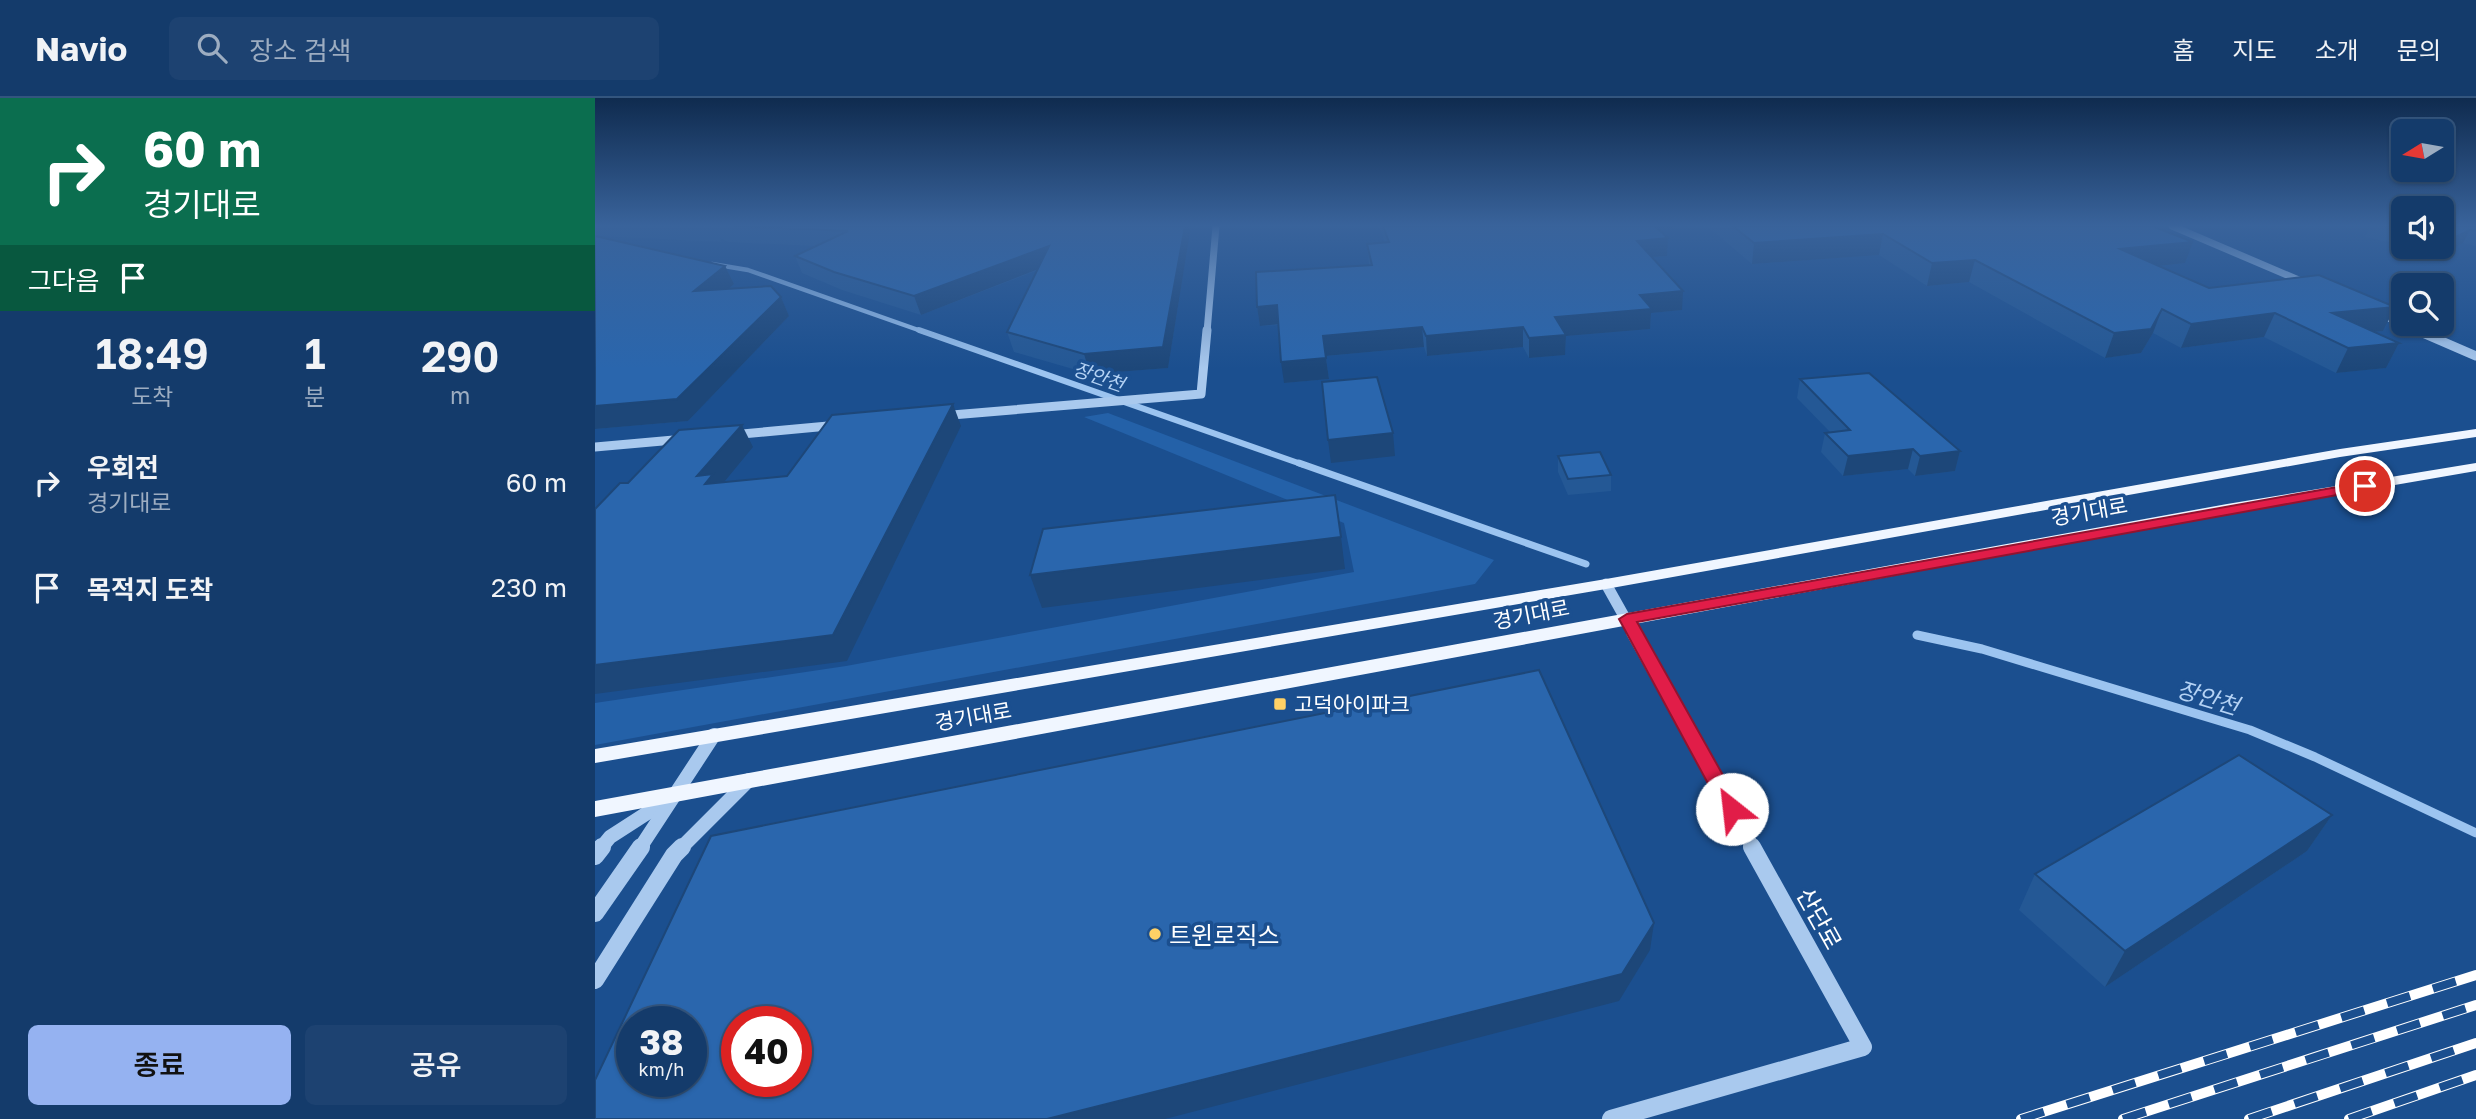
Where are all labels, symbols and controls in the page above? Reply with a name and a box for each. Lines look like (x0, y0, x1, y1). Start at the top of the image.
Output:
search box (169, 17, 659, 80)
text: Navio (35, 29, 127, 68)
icon: search (193, 29, 231, 67)
text: 장소 검색 (249, 35, 352, 66)
text: 홈 (2172, 35, 2194, 64)
text: 지도 (2232, 35, 2277, 64)
text: 소개 (2315, 35, 2359, 64)
text: 문의 (2397, 35, 2441, 64)
text: 60 m (143, 119, 261, 178)
north arrow (2391, 119, 2453, 182)
map controls (2391, 119, 2454, 336)
icon: right (28, 126, 119, 217)
text: 경기대로 (143, 185, 261, 223)
button: sound (2391, 196, 2454, 259)
icon: arrive (114, 259, 152, 297)
text: 그다음 (28, 265, 100, 296)
button: search (2391, 273, 2454, 336)
text: 18:49 (96, 328, 209, 378)
text: 1 (304, 328, 326, 378)
text: 290 (421, 331, 499, 381)
water label: 장안천 (1070, 357, 1129, 396)
text: m (450, 381, 470, 409)
text: 도착 (131, 382, 173, 410)
text: 분 (304, 382, 326, 410)
text: 우회전 (87, 452, 159, 483)
pin (2335, 456, 2395, 516)
icon: right (28, 464, 66, 502)
text: 60 m (506, 467, 567, 498)
icon: arrive (2346, 467, 2384, 505)
text: 경기대로 (87, 488, 172, 516)
street label: 경기대로 (2049, 491, 2129, 531)
icon: arrive (28, 569, 66, 607)
text: 230 m (491, 572, 567, 603)
text: 목적지 도착 (87, 574, 213, 605)
street label: 경기대로 (1491, 594, 1571, 634)
water label: 장안천 (2174, 674, 2245, 720)
place label: 고덕아이파크 (1294, 691, 1410, 717)
street label: 경기대로 (933, 696, 1013, 736)
marker: 고덕아이파크 (1272, 696, 1288, 712)
position arrow (1695, 772, 1769, 846)
street label: 산단로 (1791, 882, 1849, 954)
place label: 트윈로직스 (1169, 920, 1279, 949)
marker: 트윈로직스 (1147, 926, 1163, 942)
speed limit sign: 40 (721, 1006, 812, 1097)
text: 38 (640, 1021, 683, 1063)
button: 종료 (28, 1025, 291, 1105)
button: 공유 (305, 1025, 567, 1105)
text: km/h (639, 1058, 684, 1080)

